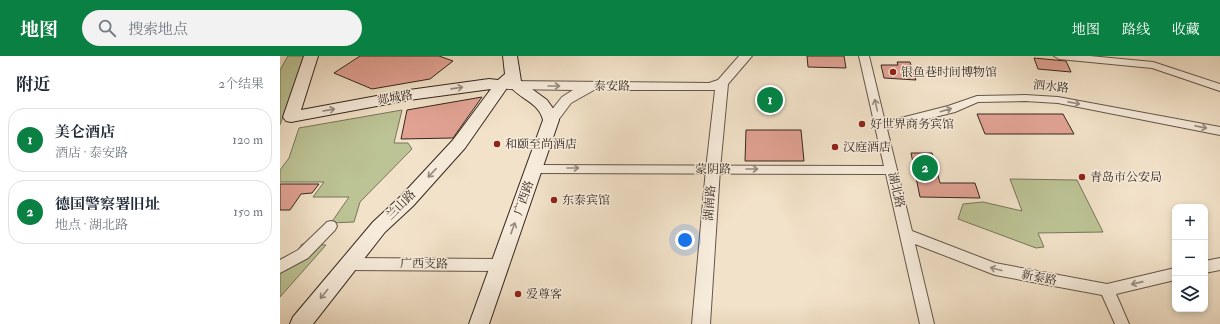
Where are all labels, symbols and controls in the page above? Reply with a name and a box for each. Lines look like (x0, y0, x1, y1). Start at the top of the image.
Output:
search box (82, 10, 362, 46)
icon: search (96, 17, 118, 39)
text: 地图 (20, 18, 58, 42)
text: 搜索地点 (128, 20, 188, 39)
text: 地图 (1072, 21, 1100, 38)
text: 路线 (1122, 21, 1150, 38)
text: 收藏 (1172, 21, 1200, 38)
place label: 银鱼巷时间博物馆 (901, 65, 997, 80)
marker: 银鱼巷时间博物馆 (888, 67, 898, 77)
text: 附近 (16, 74, 50, 95)
text: 2个结果 (218, 76, 264, 92)
street label: 泗水路 (1032, 78, 1070, 96)
street label: 泰安路 (594, 79, 630, 94)
one-way arrow (547, 82, 560, 90)
one-way arrow (450, 84, 463, 92)
pin: 1 (757, 85, 783, 115)
street label: 郯城路 (376, 87, 414, 109)
one-way arrow (872, 99, 879, 112)
one-way arrow (1067, 99, 1080, 107)
one-way arrow (322, 105, 335, 113)
one-way arrow (939, 106, 952, 113)
place label: 好世界商务宾馆 (870, 117, 954, 132)
marker: 好世界商务宾馆 (857, 119, 867, 129)
text: 美仑酒店 (55, 123, 115, 142)
one-way arrow (1195, 124, 1208, 132)
text: 1 (28, 132, 32, 148)
text: 120 m (232, 132, 263, 148)
place label: 和颐至尚酒店 (505, 137, 577, 152)
marker: 和颐至尚酒店 (492, 139, 502, 149)
place label: 汉庭酒店 (843, 140, 891, 155)
marker: 汉庭酒店 (830, 142, 840, 152)
text: 酒店 · 泰安路 (55, 145, 128, 161)
pin: 2 (912, 153, 938, 183)
street label: 蒙阴路 (695, 162, 731, 177)
one-way arrow (566, 164, 579, 172)
one-way arrow (745, 165, 758, 173)
one-way arrow (428, 167, 437, 178)
place label: 青岛市公安局 (1090, 170, 1162, 185)
street label: 湖北路 (885, 171, 907, 209)
marker: 青岛市公安局 (1077, 172, 1087, 182)
street label: 广西路 (511, 179, 537, 217)
street label: 湖南路 (701, 185, 719, 221)
street label: 兰山路 (383, 187, 419, 223)
place label: 东泰宾馆 (562, 193, 610, 208)
text: 德国警察署旧址 (55, 195, 160, 214)
marker: 东泰宾馆 (549, 195, 559, 205)
text: 2 (27, 204, 33, 220)
text: 150 m (233, 204, 263, 220)
map controls (1172, 204, 1208, 312)
button: + (1172, 204, 1208, 240)
text: 地点 · 湖北路 (55, 217, 128, 233)
one-way arrow (509, 223, 517, 235)
your location (675, 230, 695, 250)
button: − (1172, 240, 1208, 276)
street label: 广西支路 (400, 256, 448, 272)
one-way arrow (990, 265, 1003, 272)
street label: 新泰路 (1020, 267, 1058, 289)
button: layers (1172, 276, 1208, 312)
one-way arrow (1131, 280, 1144, 287)
place label: 爱尊客 (526, 287, 562, 302)
one-way arrow (320, 289, 329, 299)
marker: 爱尊客 (513, 289, 523, 299)

